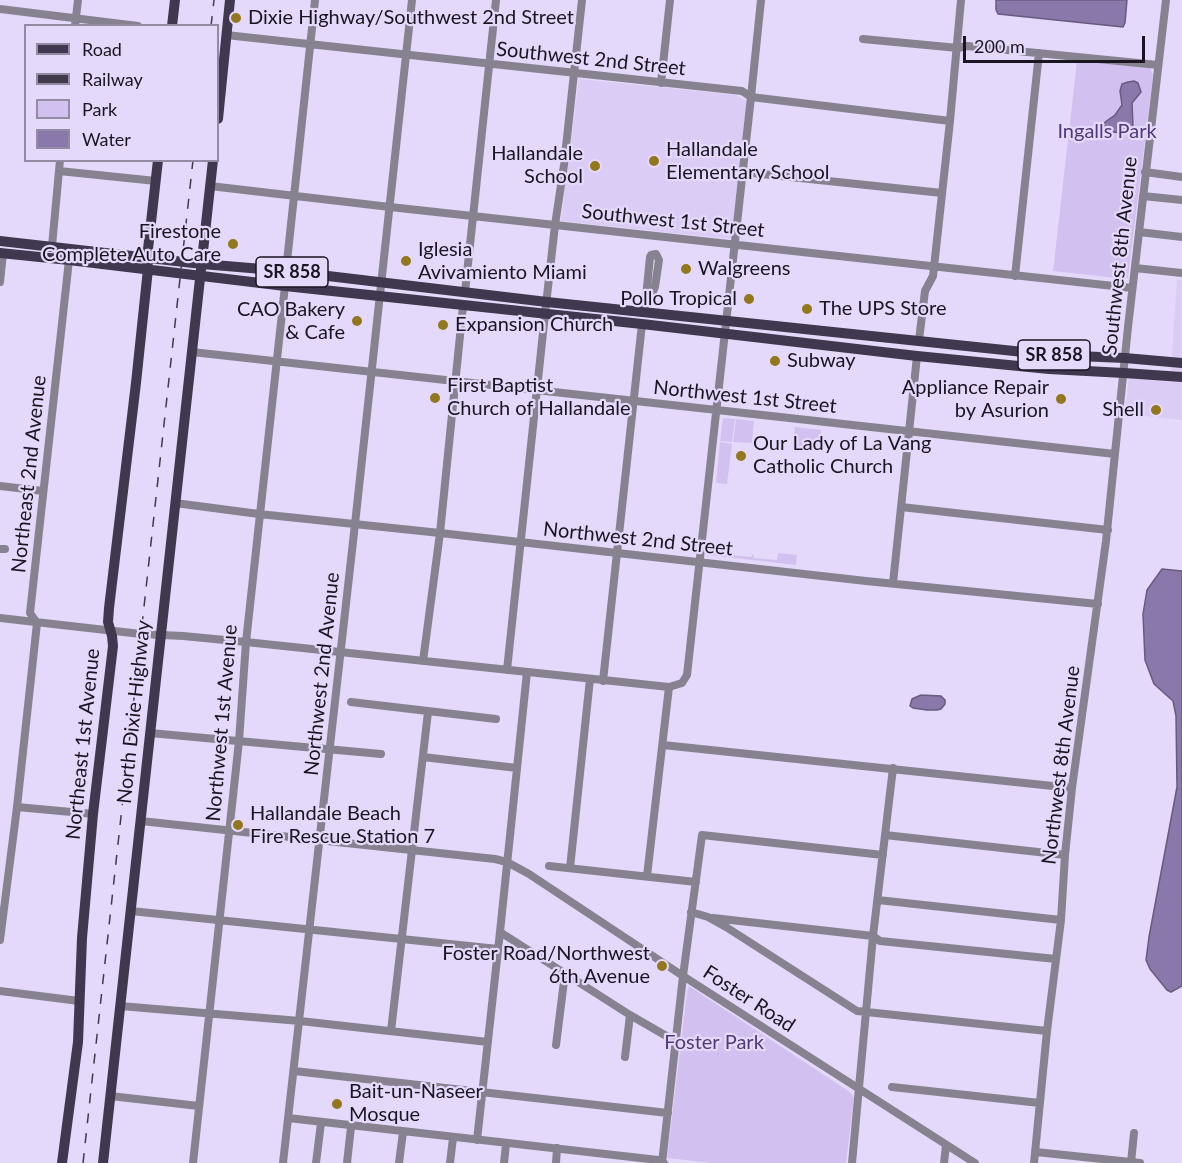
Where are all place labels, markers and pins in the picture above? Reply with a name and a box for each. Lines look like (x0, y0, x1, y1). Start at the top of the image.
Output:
place label: Dixie Highway/Southwest 2nd Street (248, 6, 574, 30)
marker: Dixie Highway/Southwest 2nd Street (229, 11, 243, 25)
place label: Hallandale Elementary School (666, 138, 829, 185)
place label: Hallandale School (491, 142, 583, 189)
marker: Hallandale Elementary School (647, 154, 661, 168)
marker: Hallandale School (588, 159, 602, 173)
place label: Firestone Complete Auto Care (42, 220, 221, 267)
marker: Firestone Complete Auto Care (226, 237, 240, 251)
place label: Iglesia Avivamiento Miami (418, 238, 587, 285)
marker: Iglesia Avivamiento Miami (399, 254, 413, 268)
place label: Walgreens (698, 257, 790, 281)
marker: Walgreens (679, 262, 693, 276)
place label: Pollo Tropical (620, 287, 737, 311)
marker: Pollo Tropical (742, 292, 756, 306)
place label: The UPS Store (819, 297, 946, 321)
place label: CAO Bakery & Cafe (237, 298, 345, 345)
marker: The UPS Store (800, 302, 814, 316)
place label: Expansion Church (455, 313, 613, 337)
marker: CAO Bakery & Cafe (350, 314, 364, 328)
marker: Expansion Church (436, 318, 450, 332)
place label: Subway (787, 349, 855, 373)
marker: Subway (768, 354, 782, 368)
place label: First Baptist Church of Hallandale (447, 374, 630, 421)
place label: Appliance Repair by Asurion (902, 376, 1049, 423)
marker: First Baptist Church of Hallandale (428, 391, 442, 405)
marker: Appliance Repair by Asurion (1054, 392, 1068, 406)
place label: Shell (1102, 398, 1144, 422)
marker: Shell (1149, 403, 1163, 417)
place label: Our Lady of La Vang Catholic Church (753, 432, 931, 479)
marker: Our Lady of La Vang Catholic Church (734, 449, 748, 463)
place label: Hallandale Beach Fire Rescue Station 7 (250, 802, 435, 849)
marker: Hallandale Beach Fire Rescue Station 7 (231, 818, 245, 832)
place label: Foster Road/Northwest 6th Avenue (442, 942, 650, 989)
marker: Foster Road/Northwest 6th Avenue (655, 959, 669, 973)
place label: Bait-un-Naseer Mosque (349, 1080, 483, 1127)
marker: Bait-un-Naseer Mosque (330, 1097, 344, 1111)

